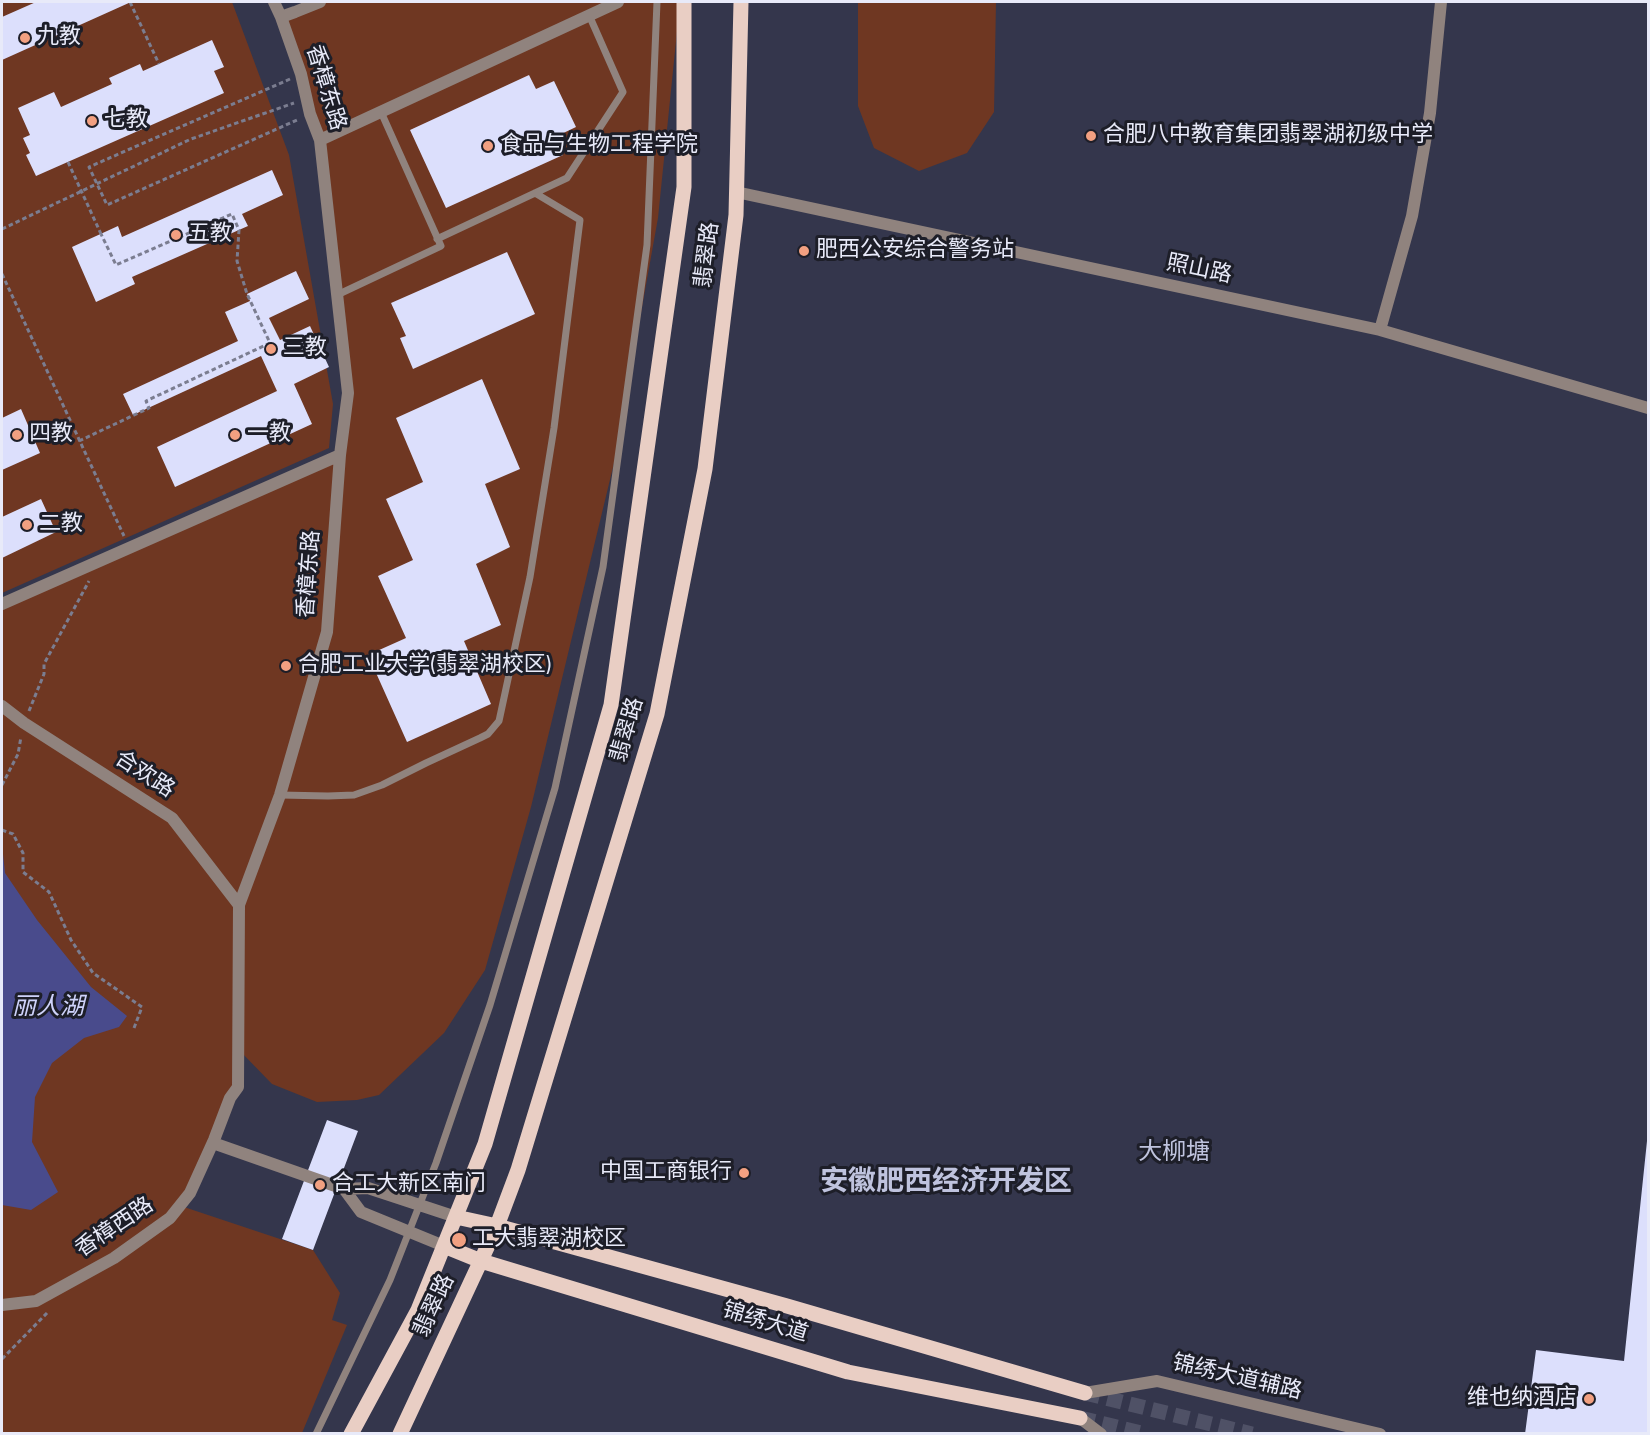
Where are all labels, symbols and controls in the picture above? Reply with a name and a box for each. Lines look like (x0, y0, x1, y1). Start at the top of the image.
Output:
place label: 九教 (37, 25, 81, 51)
marker: 九教 (18, 31, 32, 45)
street label: 香樟东路 (300, 42, 350, 134)
place label: 七教 (104, 108, 148, 134)
marker: 七教 (85, 114, 99, 128)
place label: 合肥八中教育集团翡翠湖初级中学 (1103, 123, 1433, 149)
marker: 合肥八中教育集团翡翠湖初级中学 (1084, 129, 1098, 143)
place label: 食品与生物工程学院 (500, 133, 698, 159)
marker: 食品与生物工程学院 (481, 139, 495, 153)
street label: 翡翠路 (691, 221, 725, 289)
place label: 五教 (188, 222, 232, 248)
marker: 五教 (169, 228, 183, 242)
place label: 肥西公安综合警务站 (816, 238, 1014, 264)
marker: 肥西公安综合警务站 (797, 244, 811, 258)
street label: 照山路 (1164, 250, 1234, 290)
place label: 三教 (283, 336, 327, 362)
marker: 三教 (264, 342, 278, 356)
place label: 四教 (29, 422, 73, 448)
place label: 一教 (247, 422, 291, 448)
marker: 四教 (10, 428, 24, 442)
marker: 一教 (228, 428, 242, 442)
place label: 二教 (39, 512, 83, 538)
marker: 二教 (20, 518, 34, 532)
street label: 香樟东路 (294, 529, 326, 619)
place label: 合肥工业大学(翡翠湖校区) (298, 653, 552, 679)
marker: 合肥工业大学(翡翠湖校区) (279, 659, 293, 673)
street label: 翡翠路 (606, 695, 650, 765)
street label: 合欢路 (109, 746, 179, 804)
water label: 丽人湖 (12, 994, 84, 1022)
district label: 大柳塘 (1138, 1139, 1210, 1167)
place label: 中国工商银行 (600, 1160, 732, 1186)
marker: 中国工商银行 (737, 1166, 751, 1180)
district label: 安徽肥西经济开发区 (820, 1166, 1072, 1200)
place label: 合工大新区南门 (332, 1172, 486, 1198)
marker: 合工大新区南门 (313, 1178, 327, 1192)
street label: 香樟西路 (71, 1192, 159, 1264)
place label: 工大翡翠湖校区 (472, 1227, 626, 1253)
marker: 工大翡翠湖校区 (450, 1231, 468, 1249)
street label: 翡翠路 (409, 1271, 461, 1341)
street label: 锦绣大道 (719, 1298, 811, 1348)
street label: 锦绣大道辅路 (1170, 1350, 1304, 1406)
place label: 维也纳酒店 (1467, 1386, 1577, 1412)
marker: 维也纳酒店 (1582, 1392, 1596, 1406)

